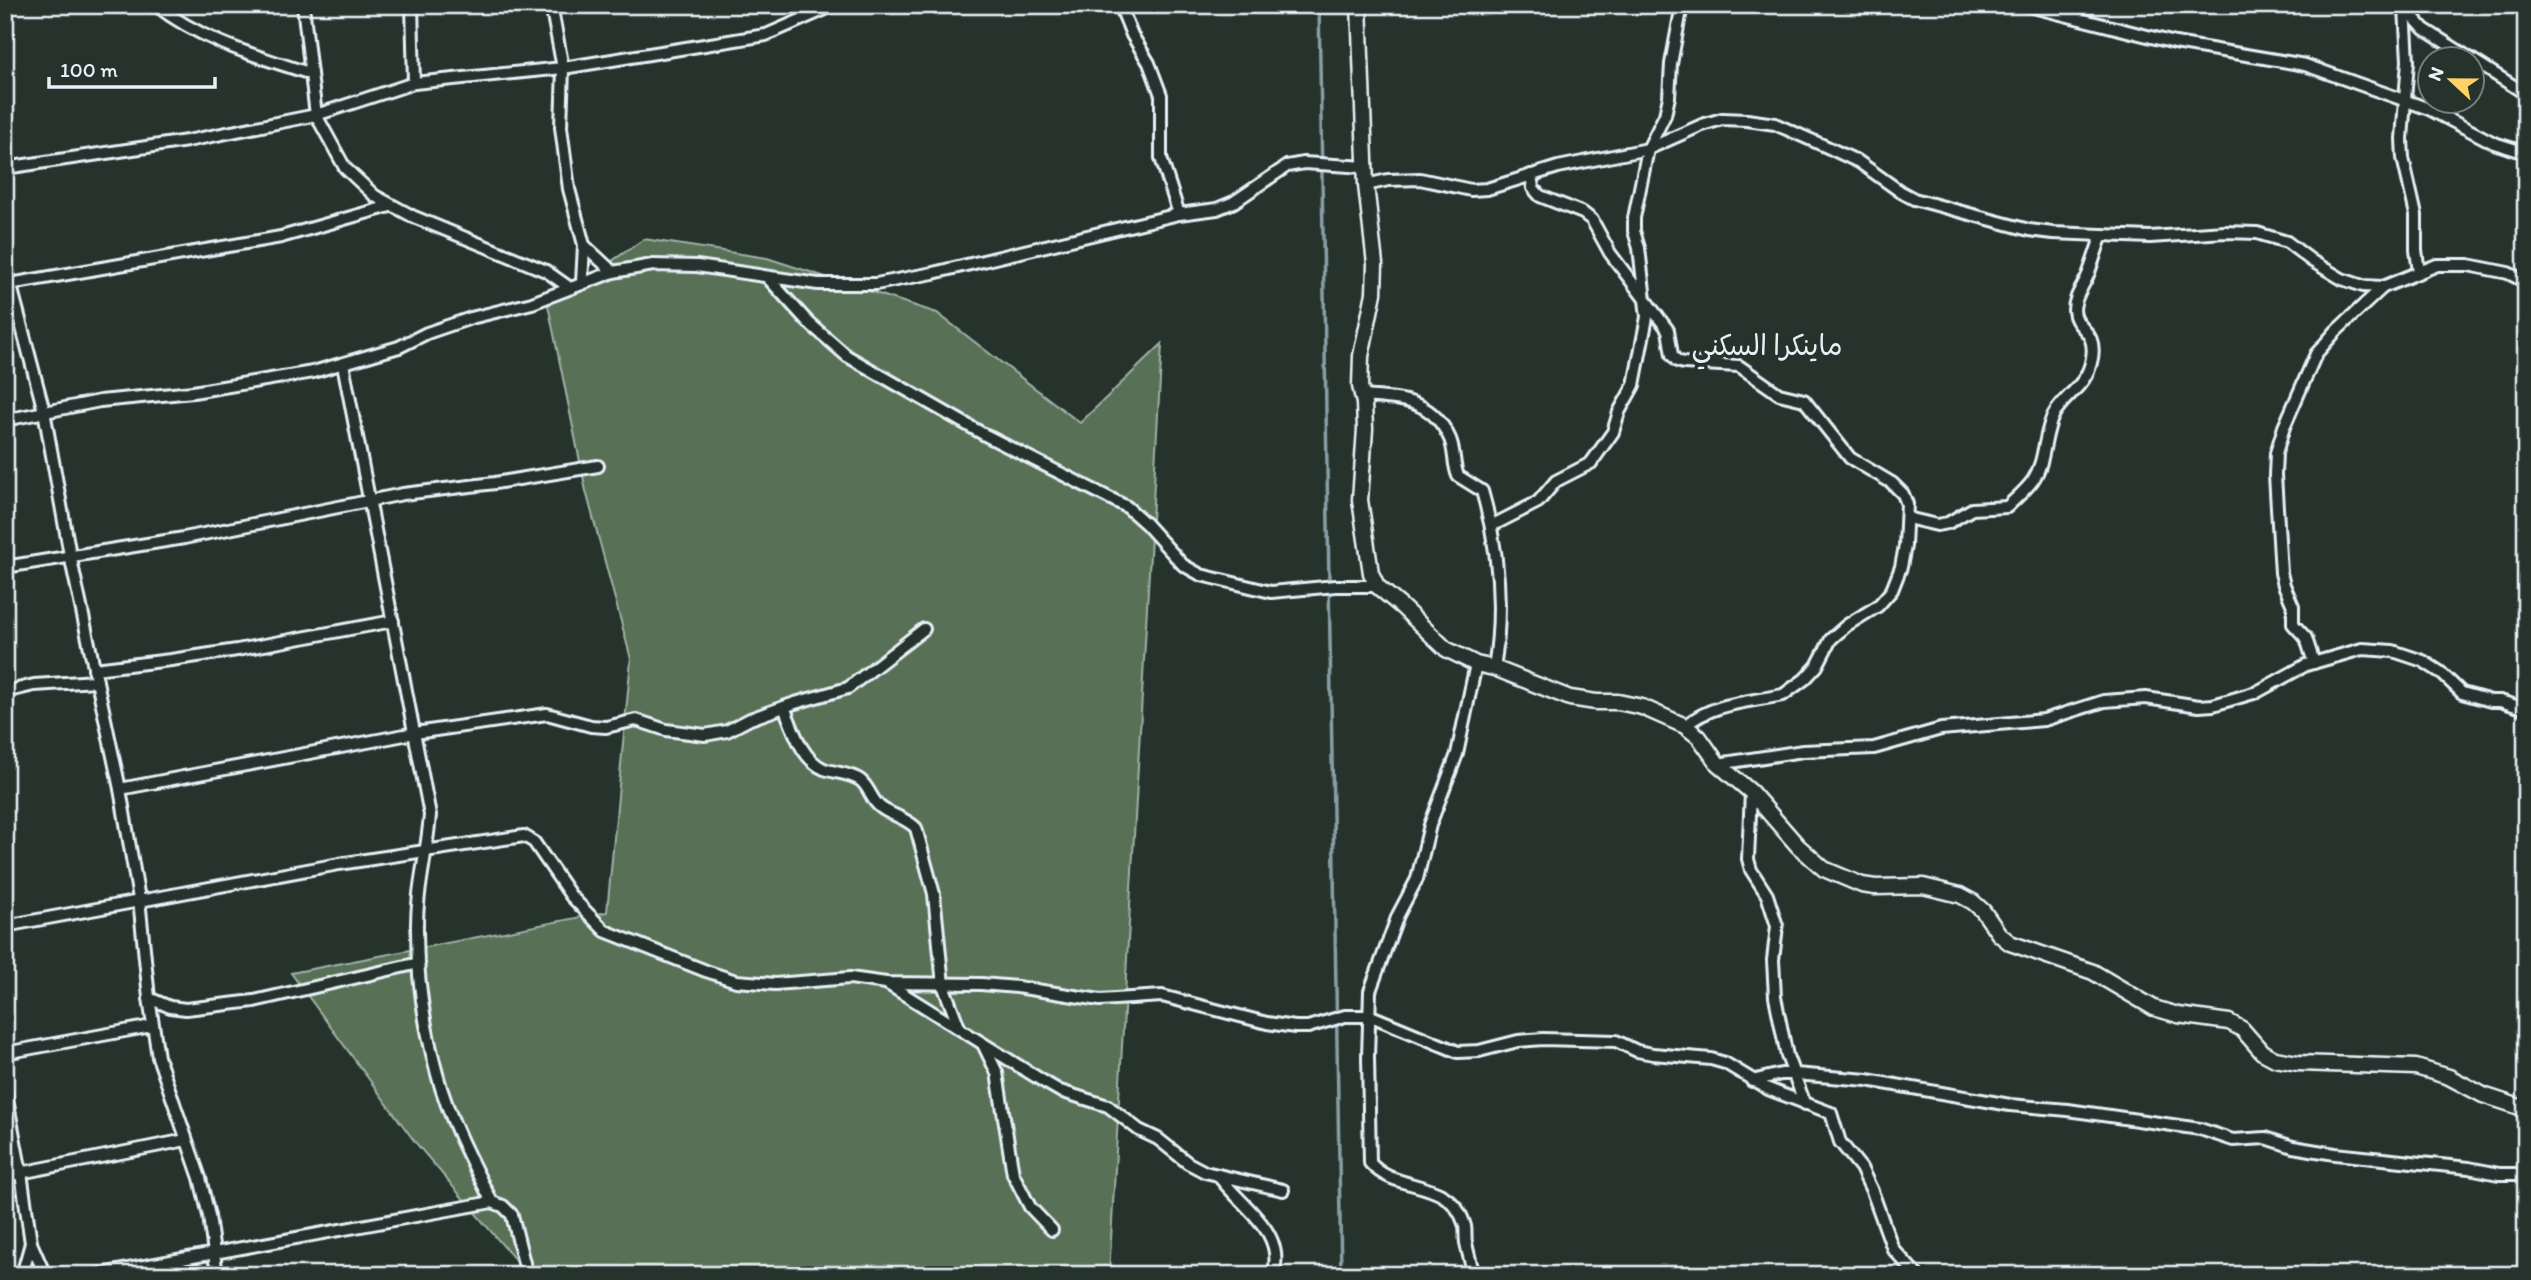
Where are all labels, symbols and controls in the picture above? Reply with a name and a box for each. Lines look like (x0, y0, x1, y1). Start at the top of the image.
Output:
scale bar (49, 46, 215, 90)
north arrow (2416, 46, 2486, 116)
text: 100 m (60, 57, 118, 82)
text: N (2423, 64, 2449, 84)
district label: ماينكرا السكني (1691, 328, 1843, 370)

